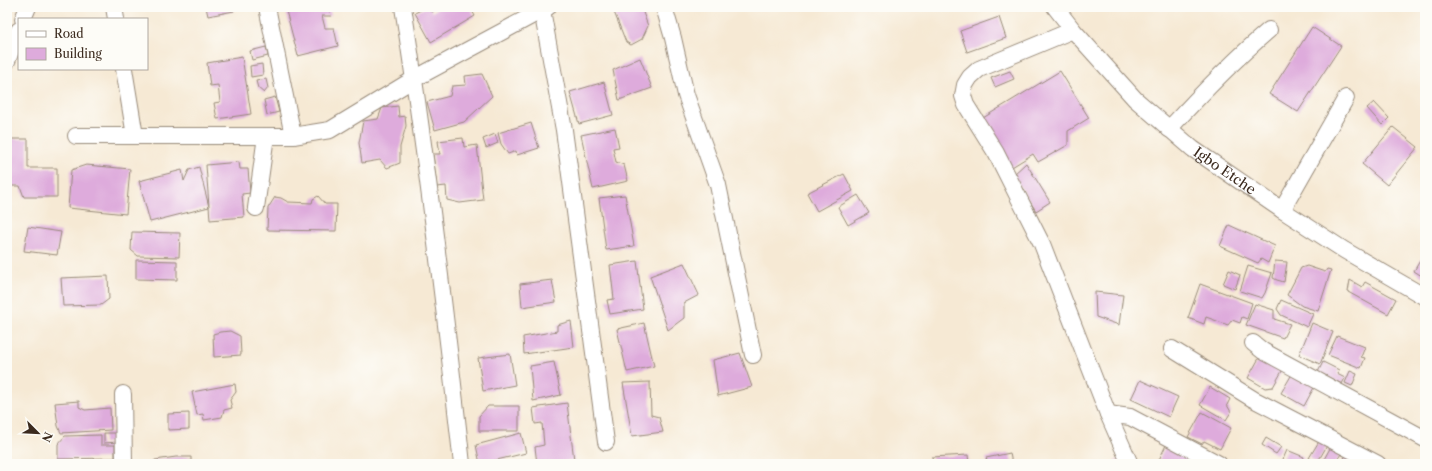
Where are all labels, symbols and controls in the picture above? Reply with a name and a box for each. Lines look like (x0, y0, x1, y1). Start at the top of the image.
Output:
legend (18, 18, 148, 70)
text: Road (54, 26, 84, 41)
text: Building (54, 46, 102, 61)
street label: Igbo Etche (1190, 143, 1260, 199)
north arrow (18, 413, 58, 453)
text: N (39, 430, 55, 445)

